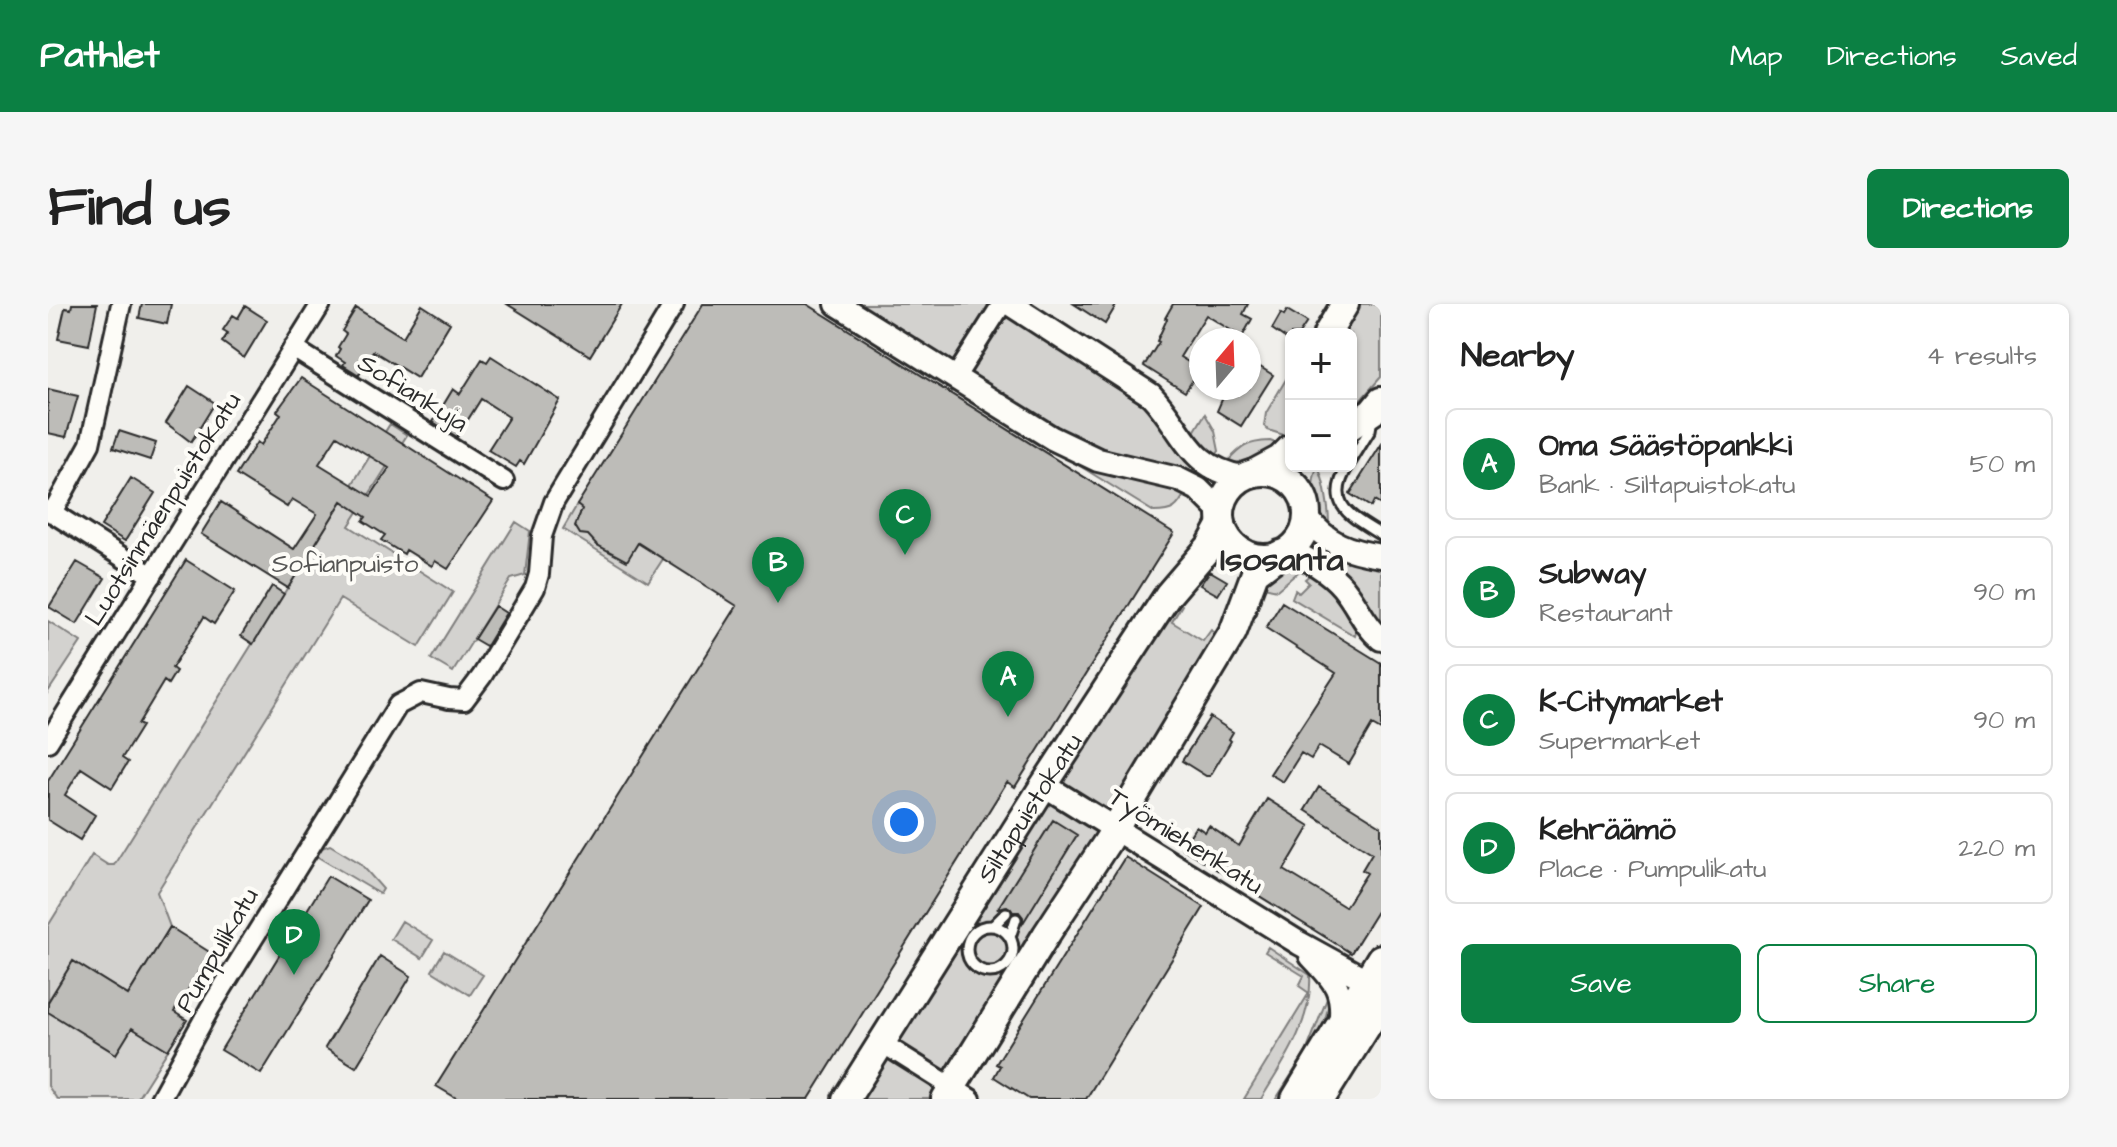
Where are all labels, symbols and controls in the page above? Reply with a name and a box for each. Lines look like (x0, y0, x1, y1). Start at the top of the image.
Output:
text: Pathlet (40, 30, 160, 82)
text: Map (1730, 37, 1783, 76)
text: Directions (1827, 37, 1957, 76)
text: Saved (2001, 37, 2077, 76)
text: Find us (48, 169, 231, 247)
button: Directions (1867, 169, 2069, 248)
north arrow (1189, 328, 1261, 400)
map controls (1285, 328, 1357, 472)
button: + (1285, 328, 1357, 400)
text: Nearby (1461, 332, 1575, 380)
text: 4 results (1927, 338, 2037, 374)
street label: Sofiankuja (351, 345, 475, 441)
street label: Luotsinmäenpuistokatu (76, 385, 250, 633)
button: − (1285, 400, 1357, 472)
text: Oma Säästöpankki (1539, 425, 1792, 467)
text: A (1481, 446, 1497, 482)
text: 50 m (1970, 446, 2035, 482)
text: Bank · Siltapuistokatu (1539, 467, 1795, 503)
pin: C (879, 489, 931, 555)
district label: Isosanta (1220, 536, 1345, 584)
pin: B (752, 537, 804, 603)
park label: Sofianpuisto (272, 546, 419, 582)
text: Subway (1539, 553, 1646, 595)
text: B (1480, 574, 1498, 610)
text: 90 m (1973, 574, 2035, 610)
text: Restaurant (1539, 595, 1673, 631)
pin: A (982, 651, 1034, 717)
text: K-Citymarket (1539, 681, 1723, 723)
text: C (1480, 702, 1498, 738)
text: 90 m (1973, 702, 2035, 738)
text: Supermarket (1539, 723, 1700, 759)
street label: Siltapuistokatu (969, 726, 1091, 890)
street label: Työmiehenkatu (1101, 779, 1270, 905)
your location (884, 802, 924, 842)
text: Kehräämö (1539, 809, 1676, 851)
text: D (1481, 830, 1497, 866)
text: 220 m (1958, 830, 2035, 866)
text: Place · Pumpulikatu (1539, 851, 1767, 887)
street label: Pumpulikatu (167, 881, 267, 1019)
pin: D (268, 909, 320, 975)
button: Save (1461, 944, 1741, 1023)
button: Share (1757, 944, 2037, 1023)

